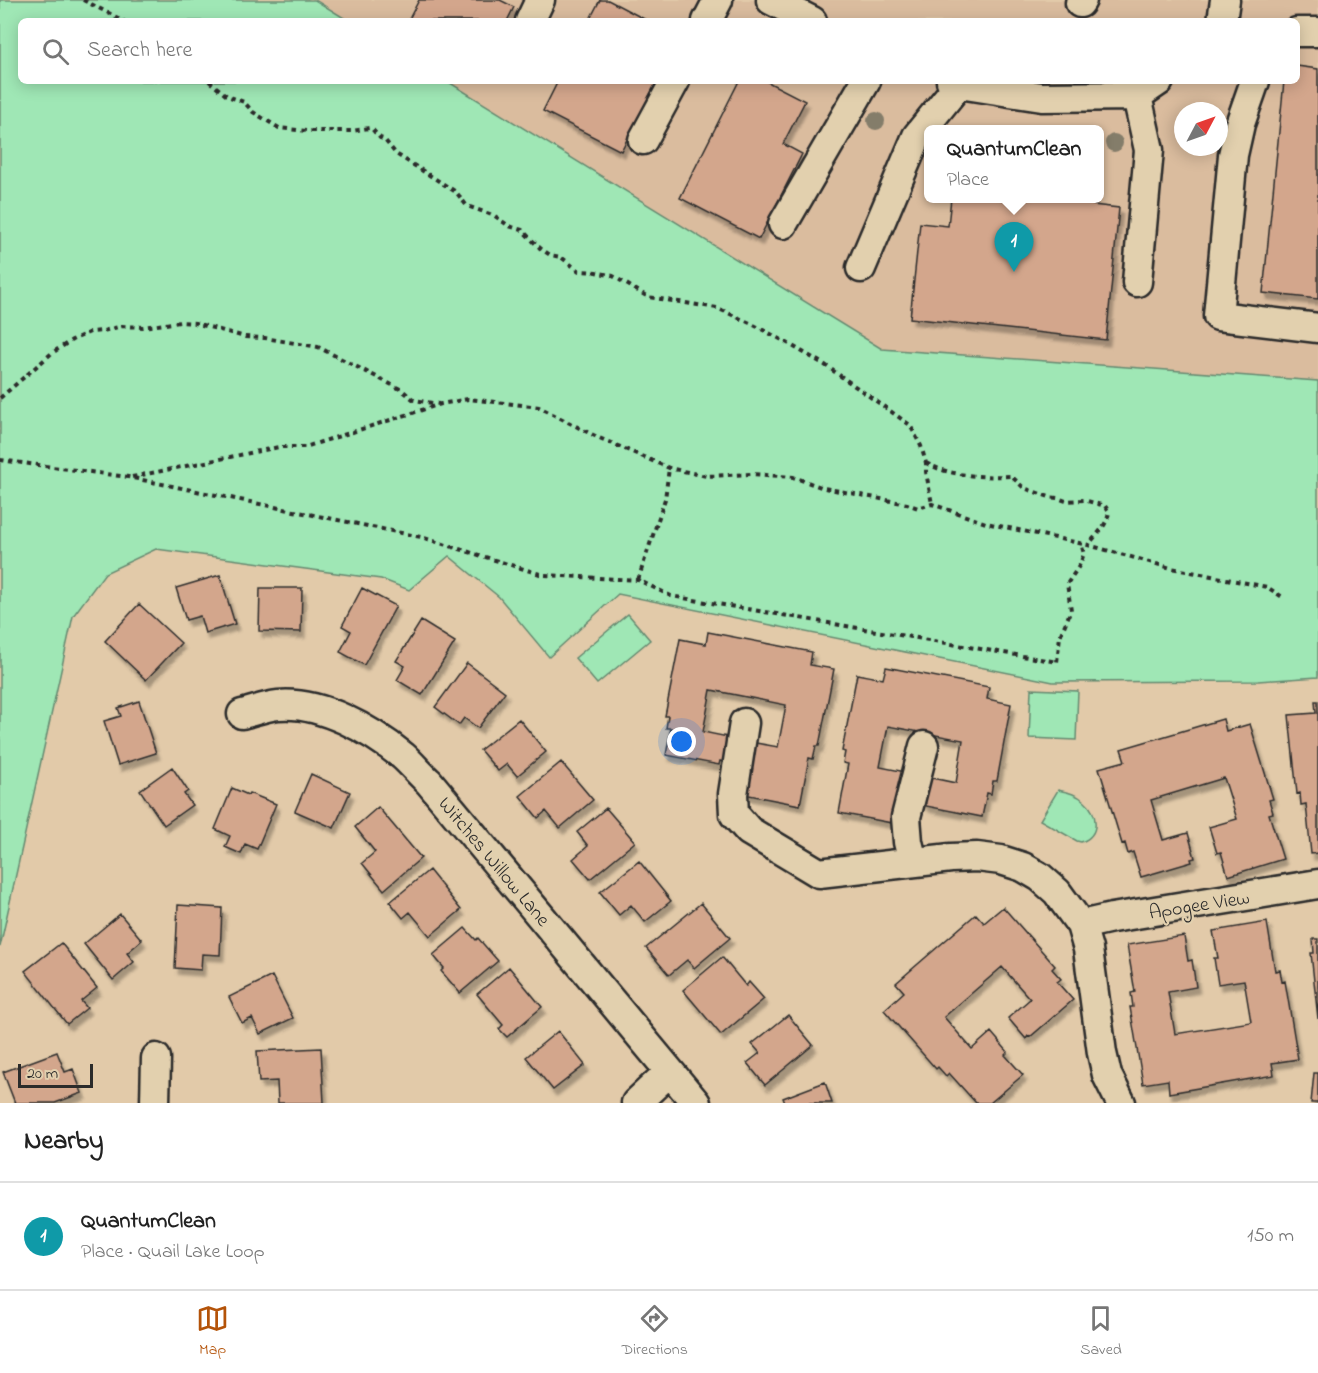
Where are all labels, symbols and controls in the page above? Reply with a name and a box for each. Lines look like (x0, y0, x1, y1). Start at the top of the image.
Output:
search box (18, 18, 1300, 84)
icon: search (39, 35, 72, 68)
text: Search here (87, 35, 192, 67)
north arrow (1174, 102, 1228, 156)
popup (924, 125, 1104, 203)
text: QuantumClean (947, 134, 1081, 166)
text: Place (947, 166, 989, 195)
pin: 1 (994, 222, 1034, 272)
your location (667, 727, 696, 756)
street label: Witches Willow Lane (430, 791, 556, 934)
street label: Apogee View (1147, 884, 1252, 930)
scale bar (18, 1061, 93, 1088)
text: 20 m (27, 1062, 58, 1086)
text: Nearby (24, 1123, 103, 1161)
text: QuantumClean (81, 1206, 216, 1238)
text: 1 (40, 1222, 47, 1251)
text: 150 m (1247, 1222, 1294, 1251)
text: Place · Quail Lake Loop (81, 1238, 265, 1267)
tab: Map (196, 1302, 229, 1362)
tab: Directions (621, 1302, 688, 1362)
tab: Saved (1080, 1302, 1122, 1362)

